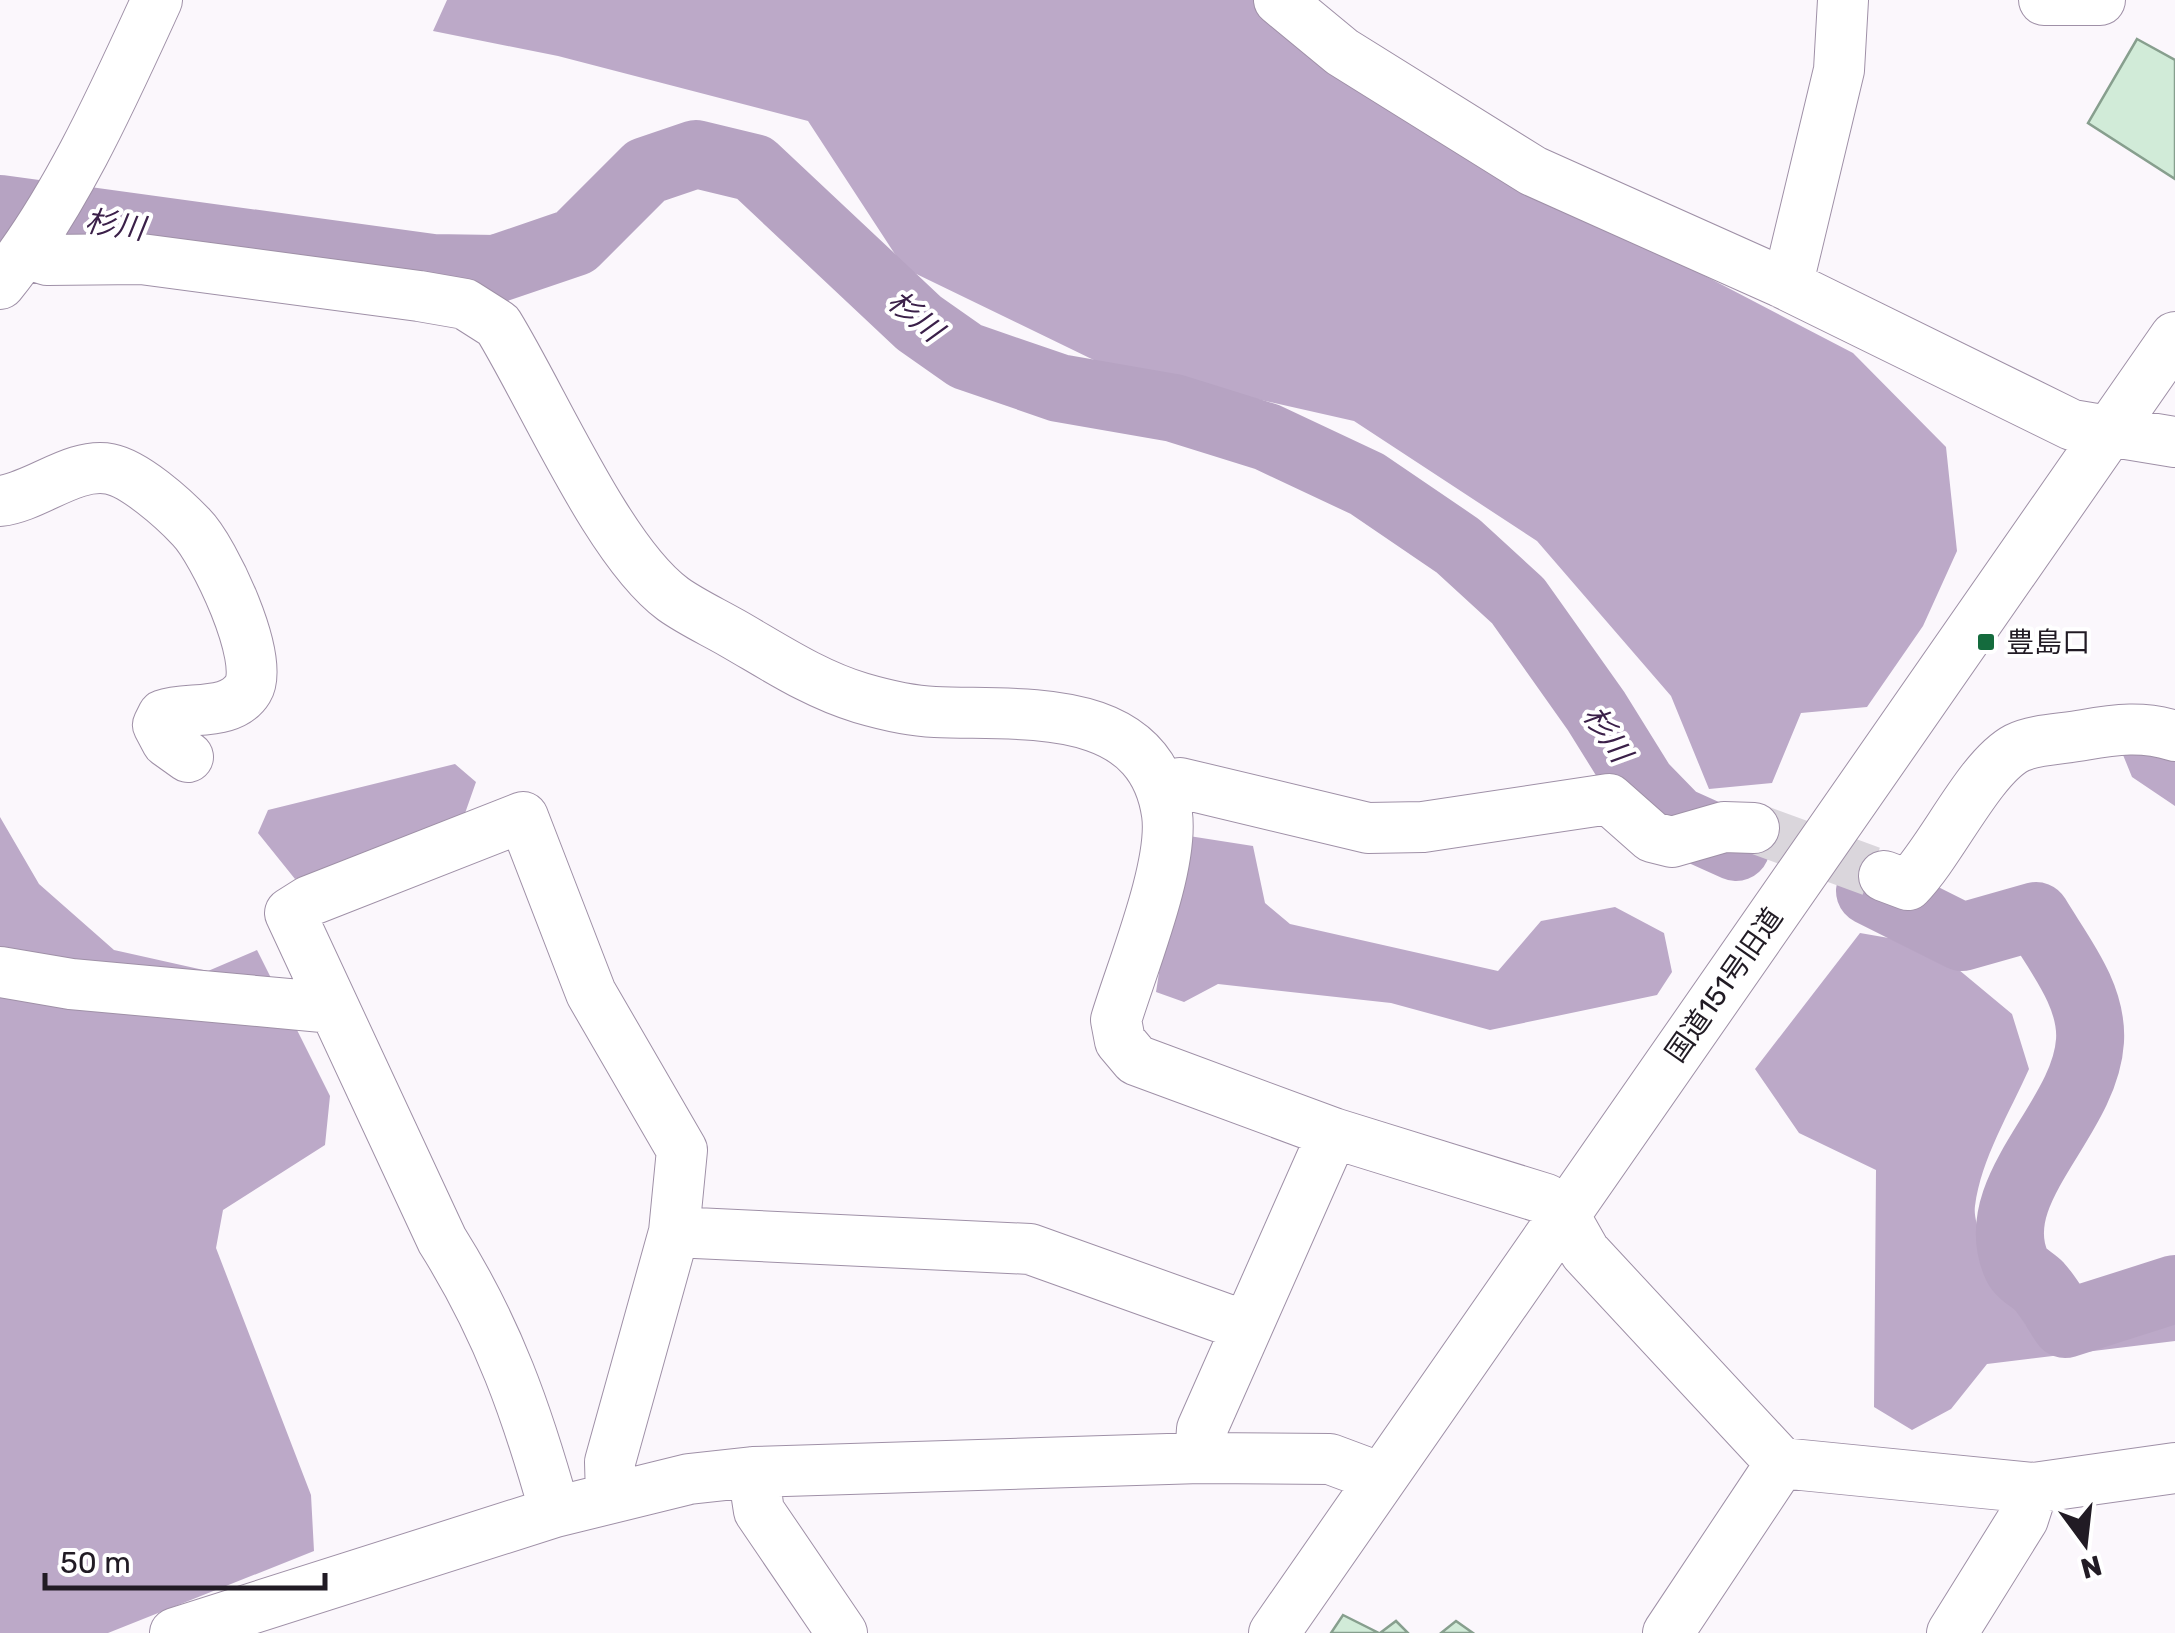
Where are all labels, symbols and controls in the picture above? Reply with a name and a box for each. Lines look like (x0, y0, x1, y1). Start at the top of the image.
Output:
water label: 杉川 (83, 203, 150, 247)
water label: 杉川 (880, 283, 952, 351)
place label: 豊島口 (2006, 626, 2090, 659)
marker: 豊島口 (1975, 631, 1997, 653)
water label: 杉川 (1575, 699, 1640, 771)
street label: 国道151号旧道 (1659, 902, 1789, 1068)
north arrow (2035, 1493, 2135, 1593)
scale bar (45, 1528, 325, 1590)
text: 50 m (60, 1545, 131, 1581)
text: N (2077, 1548, 2105, 1585)

